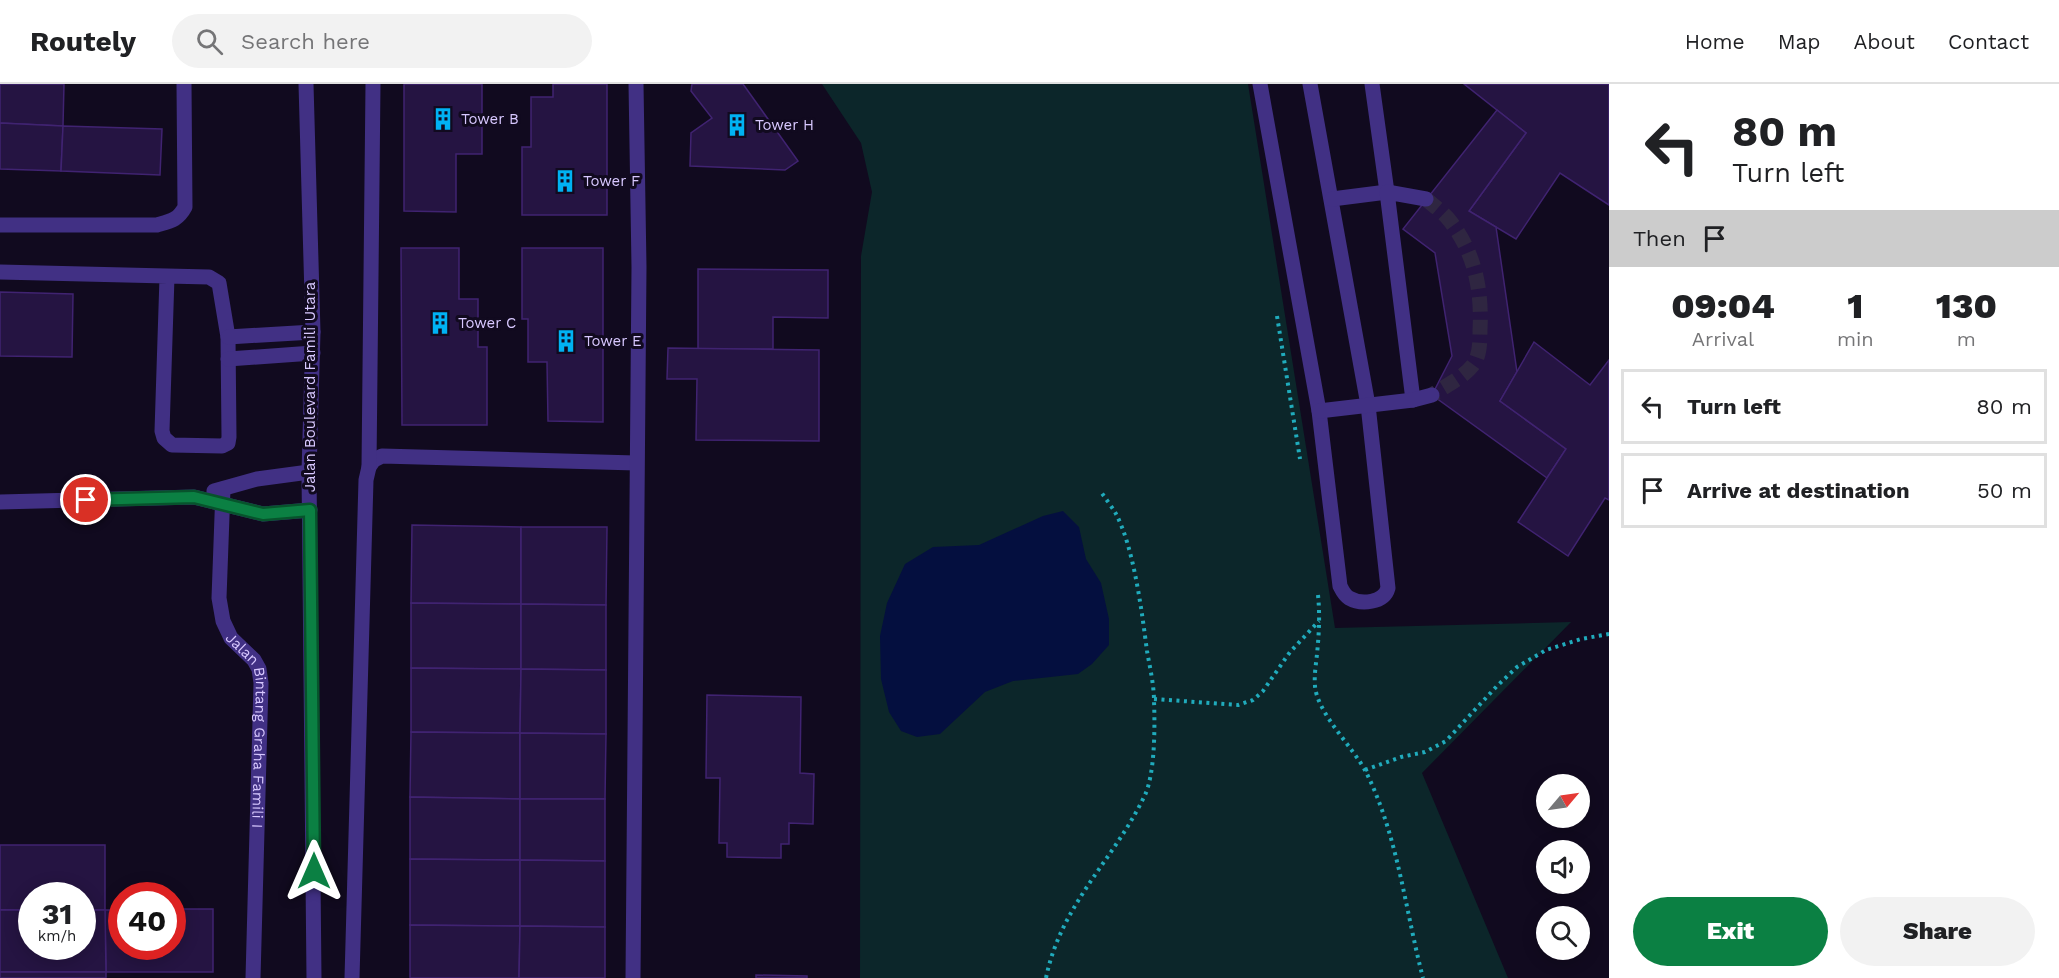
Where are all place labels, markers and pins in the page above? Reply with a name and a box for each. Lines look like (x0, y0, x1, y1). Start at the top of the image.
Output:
building icon: Tower B (430, 106, 456, 132)
place label: Tower B (461, 110, 519, 128)
building icon: Tower H (724, 112, 750, 138)
place label: Tower H (755, 116, 814, 134)
building icon: Tower F (552, 168, 578, 194)
place label: Tower F (583, 172, 640, 190)
building icon: Tower C (427, 310, 453, 336)
place label: Tower C (458, 314, 516, 332)
building icon: Tower E (553, 328, 579, 354)
place label: Tower E (584, 332, 642, 350)
pin (60, 474, 111, 525)

